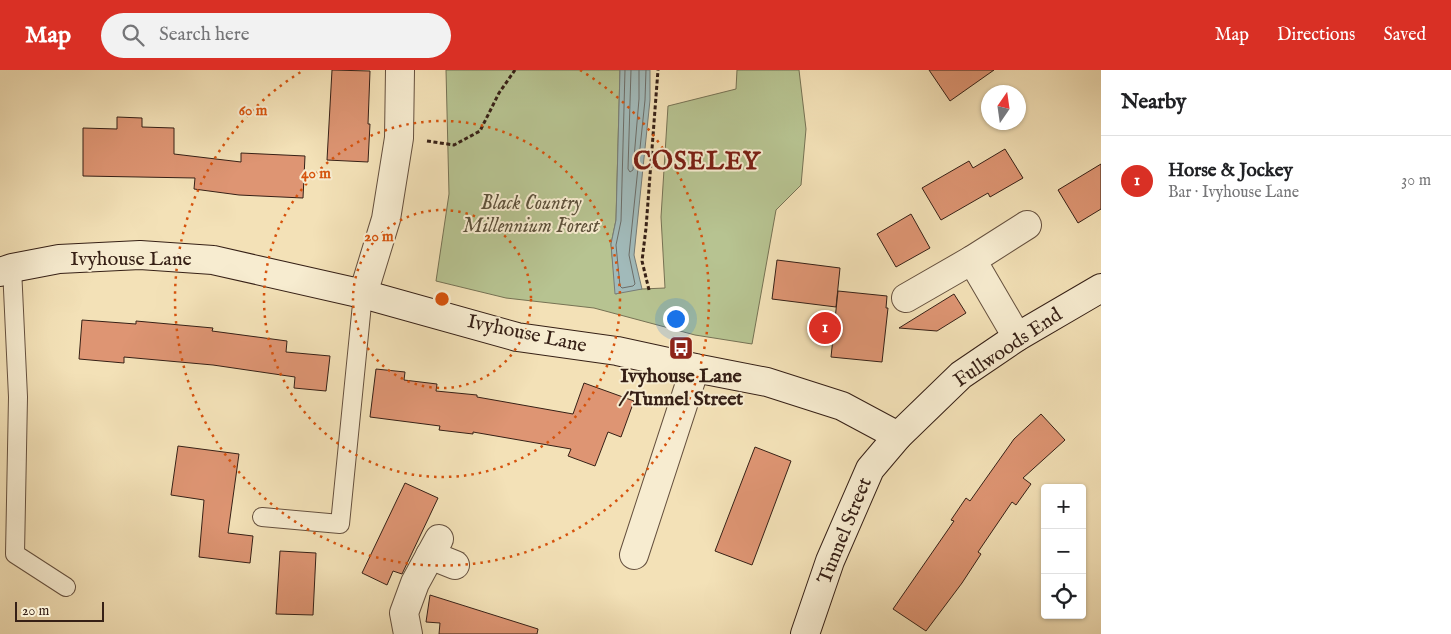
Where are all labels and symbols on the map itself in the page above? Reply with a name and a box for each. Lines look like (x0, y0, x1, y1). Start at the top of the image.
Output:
north arrow (981, 85, 1026, 130)
text: 60 m (239, 101, 268, 120)
district label: COSELEY (633, 146, 762, 178)
text: 40 m (301, 164, 331, 183)
park label: Black Country Millennium Forest (462, 191, 601, 239)
text: 20 m (364, 227, 394, 246)
street label: Ivyhouse Lane (70, 247, 192, 272)
centre of rings (433, 290, 451, 308)
street label: Fullwoods End (949, 302, 1067, 393)
your location (663, 306, 689, 332)
street label: Ivyhouse Lane (465, 309, 589, 359)
pin: 1 (809, 309, 841, 347)
bus stop icon: Ivyhouse Lane / Tunnel Street (668, 335, 694, 361)
place label: Ivyhouse Lane / Tunnel Street (618, 364, 743, 412)
street label: Tunnel Street (812, 474, 878, 588)
scale bar (15, 599, 104, 622)

